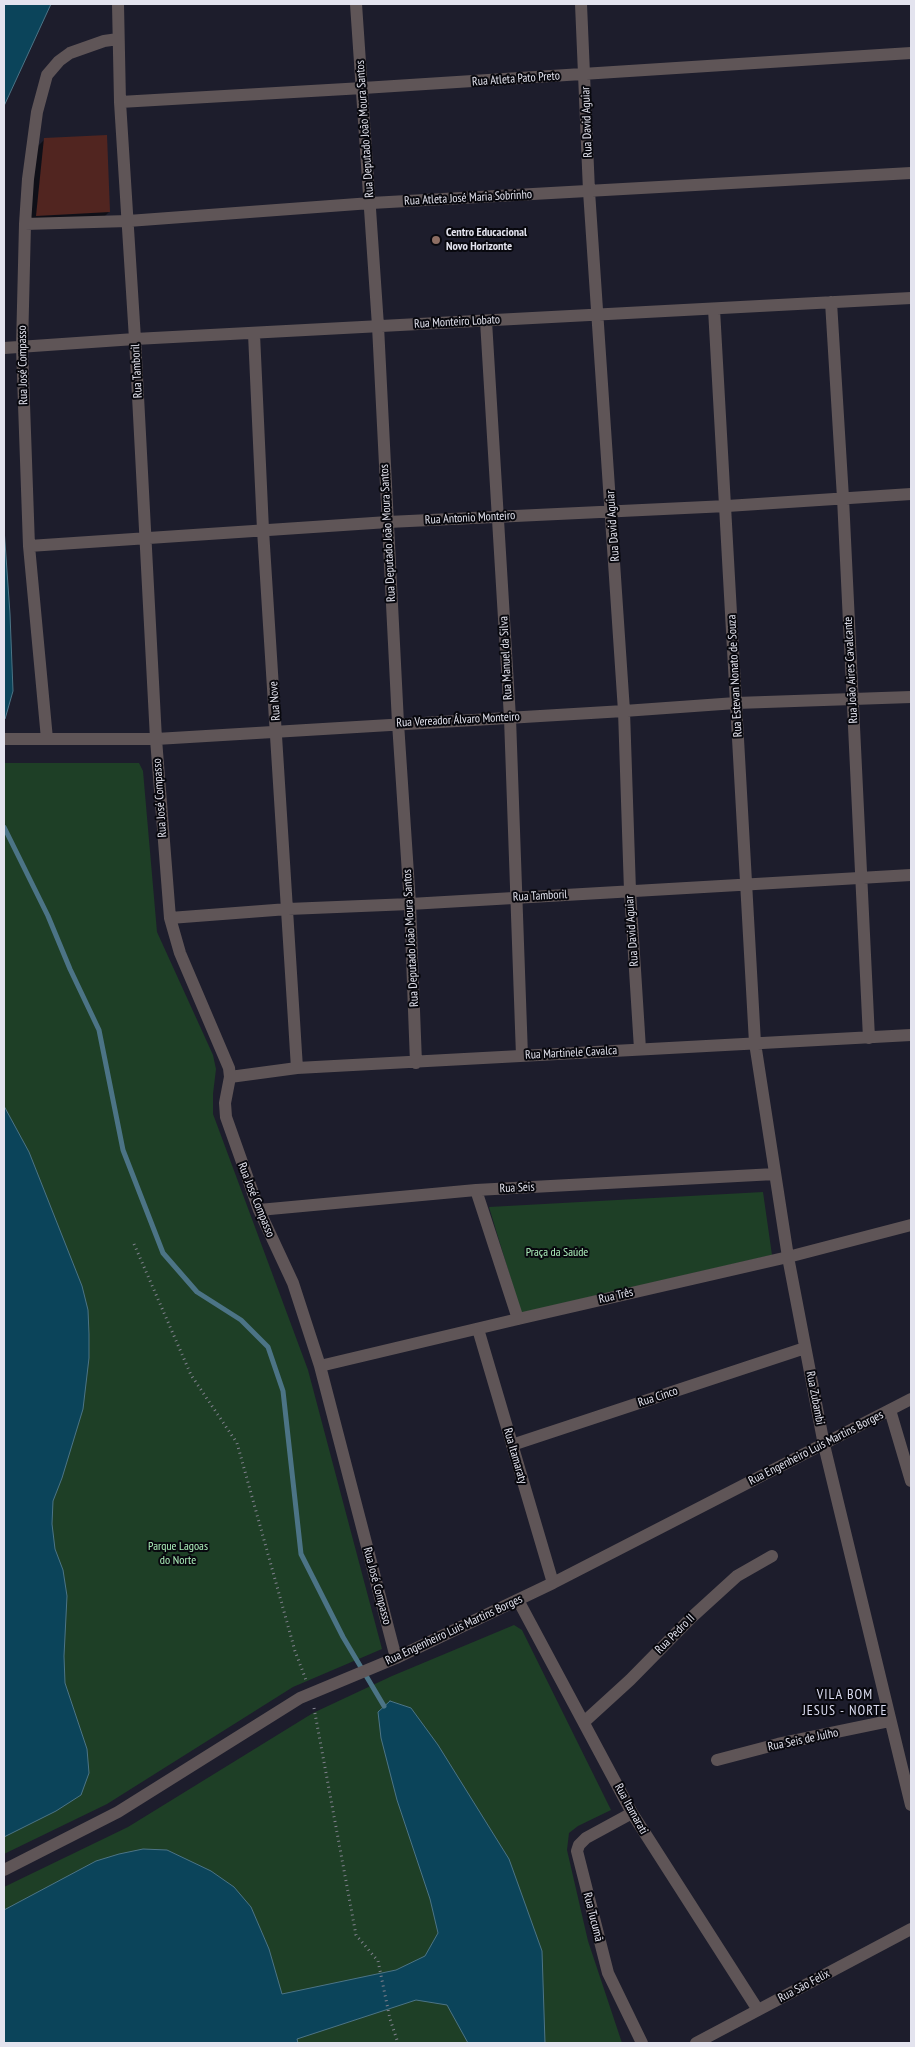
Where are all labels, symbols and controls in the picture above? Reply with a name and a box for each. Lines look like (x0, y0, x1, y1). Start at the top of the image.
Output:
street label: Rua Deputado João Moura Santos (353, 60, 377, 198)
street label: Rua Atleta Pato Preto (472, 69, 560, 89)
street label: Rua David Aguiar (579, 86, 595, 158)
street label: Rua Atleta José Maria Sobrinho (404, 187, 532, 209)
place label: Centro Educacional Novo Horizonte (446, 226, 527, 254)
marker: Centro Educacional Novo Horizonte (430, 234, 442, 246)
street label: Rua Monteiro Lobato (414, 313, 500, 331)
street label: Rua José Compasso (15, 325, 31, 405)
street label: Rua Tamboril (128, 343, 146, 399)
street label: Rua Deputado João Moura Santos (377, 464, 399, 602)
street label: Rua David Aguiar (603, 490, 623, 562)
street label: Rua Antonio Monteiro (424, 508, 516, 528)
street label: Rua Estevan Nonato de Souza (725, 614, 745, 738)
street label: Rua Manuel da Silva (497, 616, 515, 700)
street label: Rua João Aires Cavalcante (841, 616, 861, 724)
street label: Rua Nove (266, 681, 284, 721)
street label: Rua Vereador Álvaro Monteiro (396, 710, 520, 730)
street label: Rua José Compasso (150, 758, 170, 838)
street label: Rua Deputado João Moura Santos (400, 869, 422, 1007)
street label: Rua Tamboril (512, 887, 568, 905)
street label: Rua David Aguiar (622, 895, 642, 967)
street label: Rua Martinele Cavalca (525, 1043, 617, 1063)
street label: Rua José Compasso (234, 1160, 278, 1240)
street label: Rua Seis (499, 1180, 535, 1196)
park label: Praça da Saúde (526, 1246, 588, 1260)
street label: Rua Três (597, 1285, 635, 1307)
street label: Rua Zubambi (803, 1370, 827, 1426)
street label: Rua Cinco (636, 1384, 680, 1410)
street label: Rua Engenheiro Luis Martins Borges (746, 1408, 886, 1488)
street label: Rua Itamaraty (500, 1426, 530, 1486)
park label: Parque Lagoas do Norte (148, 1540, 208, 1568)
street label: Rua José Compasso (360, 1546, 394, 1626)
street label: Rua Engenheiro Luis Martins Borges (383, 1592, 525, 1668)
street label: Rua Pedro II (652, 1611, 698, 1657)
district label: VILA BOM JESUS - NORTE (801, 1687, 889, 1720)
street label: Rua Seis de Julho (766, 1726, 840, 1754)
street label: Rua Itamarati (611, 1781, 651, 1837)
street label: Rua Tucumã (580, 1891, 606, 1943)
street label: Rua São Felix (776, 1966, 832, 2006)

